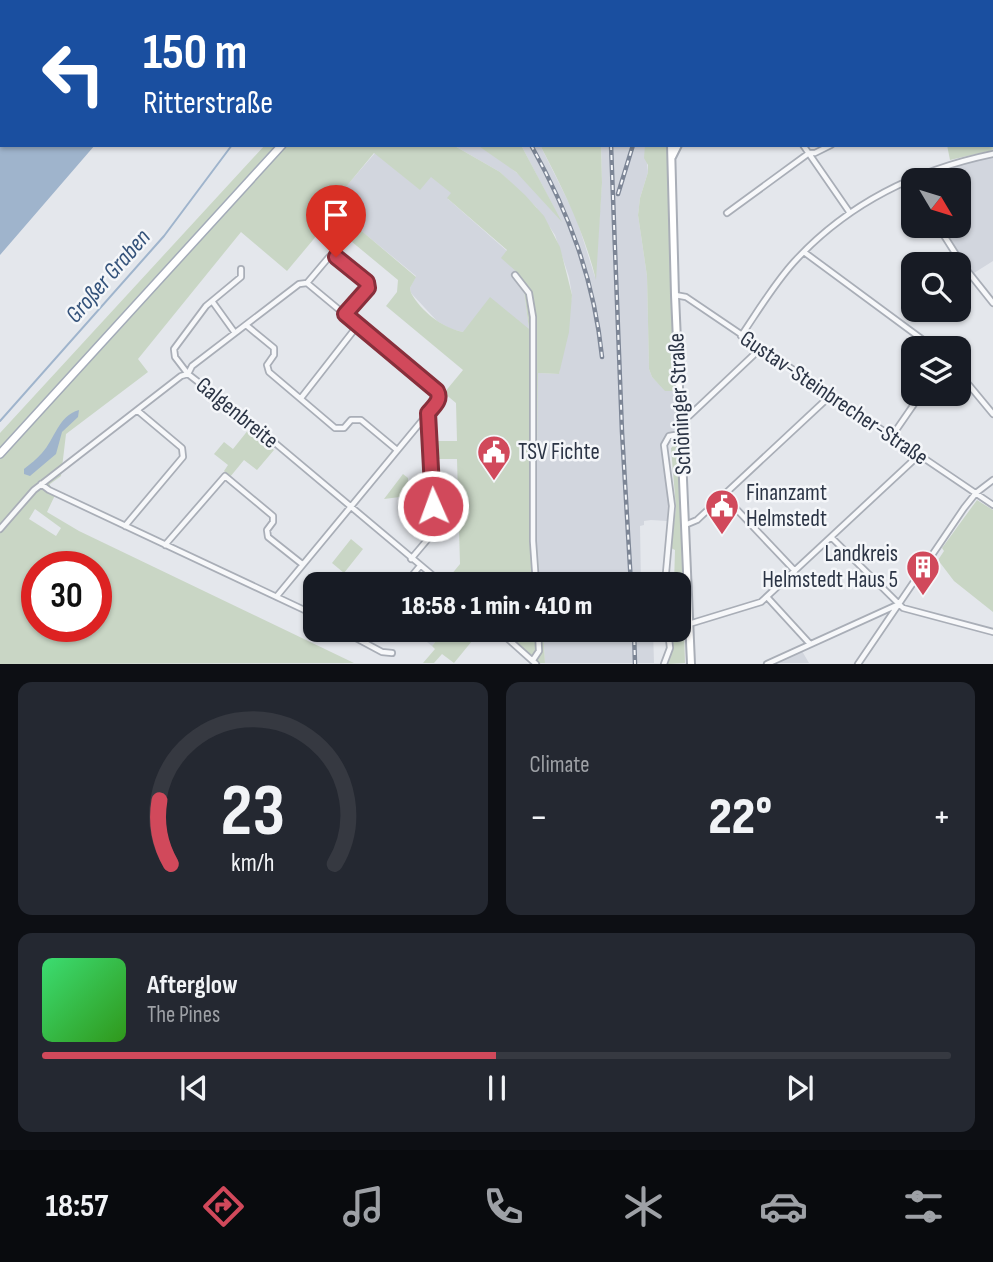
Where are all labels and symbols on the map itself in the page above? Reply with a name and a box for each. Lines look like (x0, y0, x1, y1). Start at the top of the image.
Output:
north arrow (901, 168, 971, 238)
pin (306, 185, 366, 257)
water label: Großer Graben (59, 223, 157, 329)
street label: Gustav-Steinbrecher-Straße (735, 325, 933, 471)
street label: Schöninger Straße (662, 332, 698, 476)
street label: Galgenbreite (190, 371, 284, 455)
public building icon: TSV Fichte (475, 433, 513, 482)
place label: TSV Fichte (518, 438, 600, 466)
position arrow (396, 469, 470, 543)
place label: Finanzamt Helmstedt (746, 479, 827, 533)
public building icon: Finanzamt Helmstedt (703, 487, 741, 536)
place label: Landkreis Helmstedt Haus 5 (762, 540, 898, 594)
building icon: Landkreis Helmstedt Haus 5 (904, 548, 942, 597)
speed limit sign: 30 (21, 551, 112, 642)

